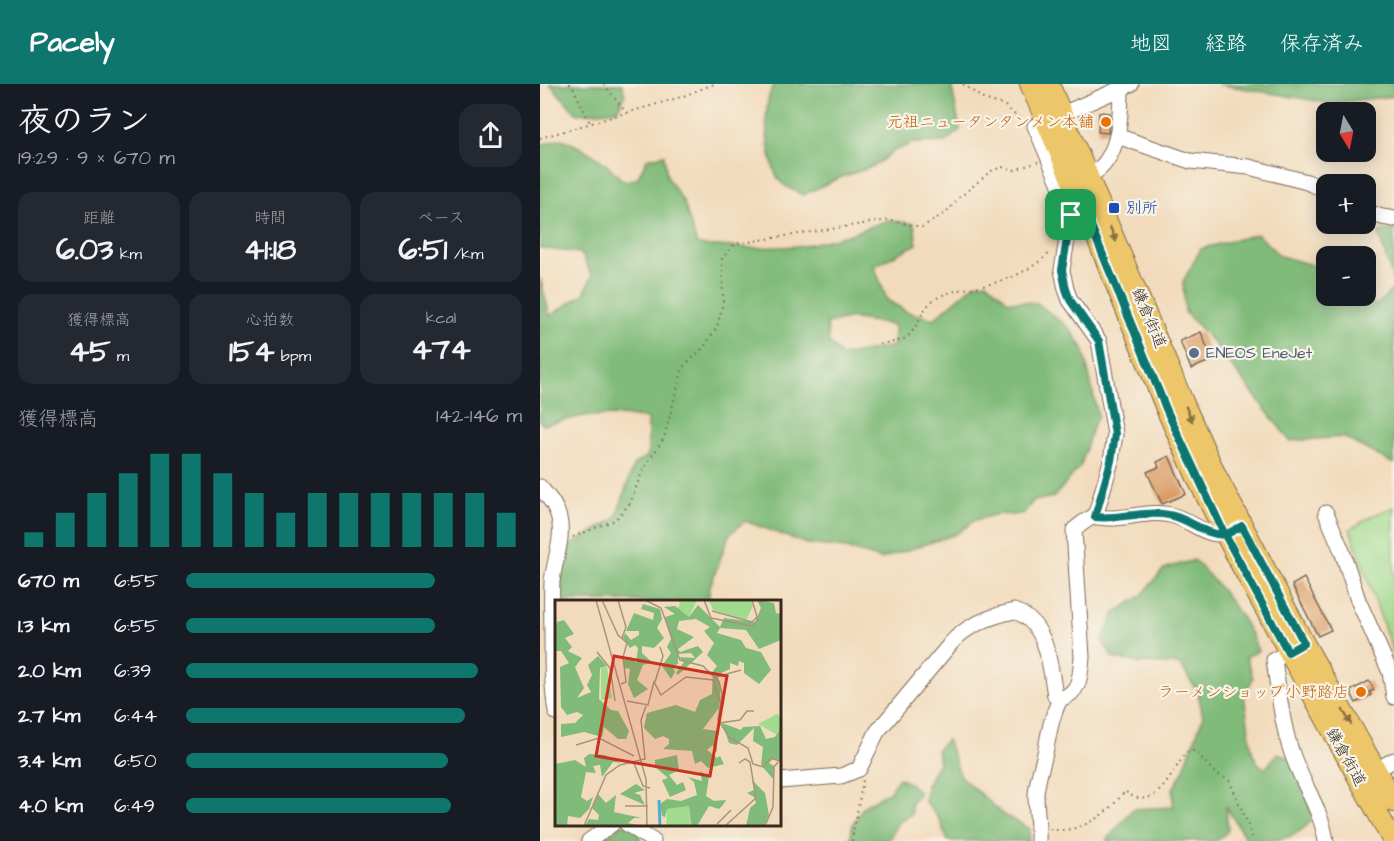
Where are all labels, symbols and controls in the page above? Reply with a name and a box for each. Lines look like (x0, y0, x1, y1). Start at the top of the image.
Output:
text: Pacely (30, 23, 115, 62)
text: 地図 (1130, 29, 1172, 58)
text: 経路 (1205, 29, 1247, 58)
text: 保存済み (1280, 29, 1364, 58)
text: 夜のラン (18, 98, 150, 144)
north arrow (1316, 102, 1376, 162)
map controls (1316, 102, 1376, 306)
button: share (459, 104, 522, 167)
place label: 元祖ニュータンタンメン本舗 (887, 111, 1094, 133)
marker: 元祖ニュータンタンメン本舗 (1099, 115, 1113, 129)
text: 19:29 · 9 × 670 m (18, 144, 175, 172)
button: + (1316, 174, 1376, 234)
pin (1045, 189, 1096, 240)
place label: 別所 (1126, 197, 1158, 219)
icon: arrive (1054, 198, 1087, 231)
marker: 別所 (1107, 201, 1121, 215)
text: 距離 (83, 207, 115, 229)
text: 時間 (254, 207, 286, 229)
text: ペース (417, 207, 465, 229)
one-way arrow (1108, 226, 1118, 244)
text: 6.03 (56, 229, 113, 271)
text: 41:18 (244, 229, 296, 271)
text: 6:51 (399, 229, 447, 271)
text: km (113, 243, 142, 265)
text: /km (447, 243, 483, 265)
button: − (1316, 246, 1376, 306)
street label: 鎌倉街道 (1126, 284, 1172, 352)
text: kcal (426, 307, 456, 329)
text: 獲得標高 (67, 309, 131, 331)
text: 心拍数 (246, 309, 294, 331)
text: 474 (411, 329, 471, 371)
text: 45 (69, 331, 110, 373)
text: 154 (229, 331, 274, 373)
place label: ENEOS EneJet (1206, 342, 1313, 364)
text: m (110, 345, 129, 367)
text: bpm (274, 345, 311, 367)
marker: ENEOS EneJet (1187, 346, 1201, 360)
text: 142–146 m (436, 402, 522, 430)
text: 獲得標高 (18, 405, 98, 433)
one-way arrow (1184, 406, 1194, 424)
text: 670 m (18, 567, 79, 595)
text: 6:55 (114, 567, 158, 595)
inset map (555, 600, 782, 826)
text: 1.3 km (18, 612, 69, 640)
text: 6:55 (114, 612, 158, 640)
text: 2.0 km (18, 657, 81, 685)
text: 6:39 (114, 657, 151, 685)
place label: ラーメンショップ小野路店 (1158, 681, 1349, 703)
marker: ラーメンショップ小野路店 (1354, 685, 1368, 699)
text: 2.7 km (18, 702, 80, 730)
text: 6:44 (114, 702, 157, 730)
one-way arrow (1342, 709, 1352, 726)
street label: 鎌倉街道 (1321, 724, 1371, 790)
text: 3.4 km (18, 747, 80, 775)
text: 6:50 (114, 747, 157, 775)
text: 4.0 km (18, 792, 83, 820)
text: 6:49 (114, 792, 155, 820)

